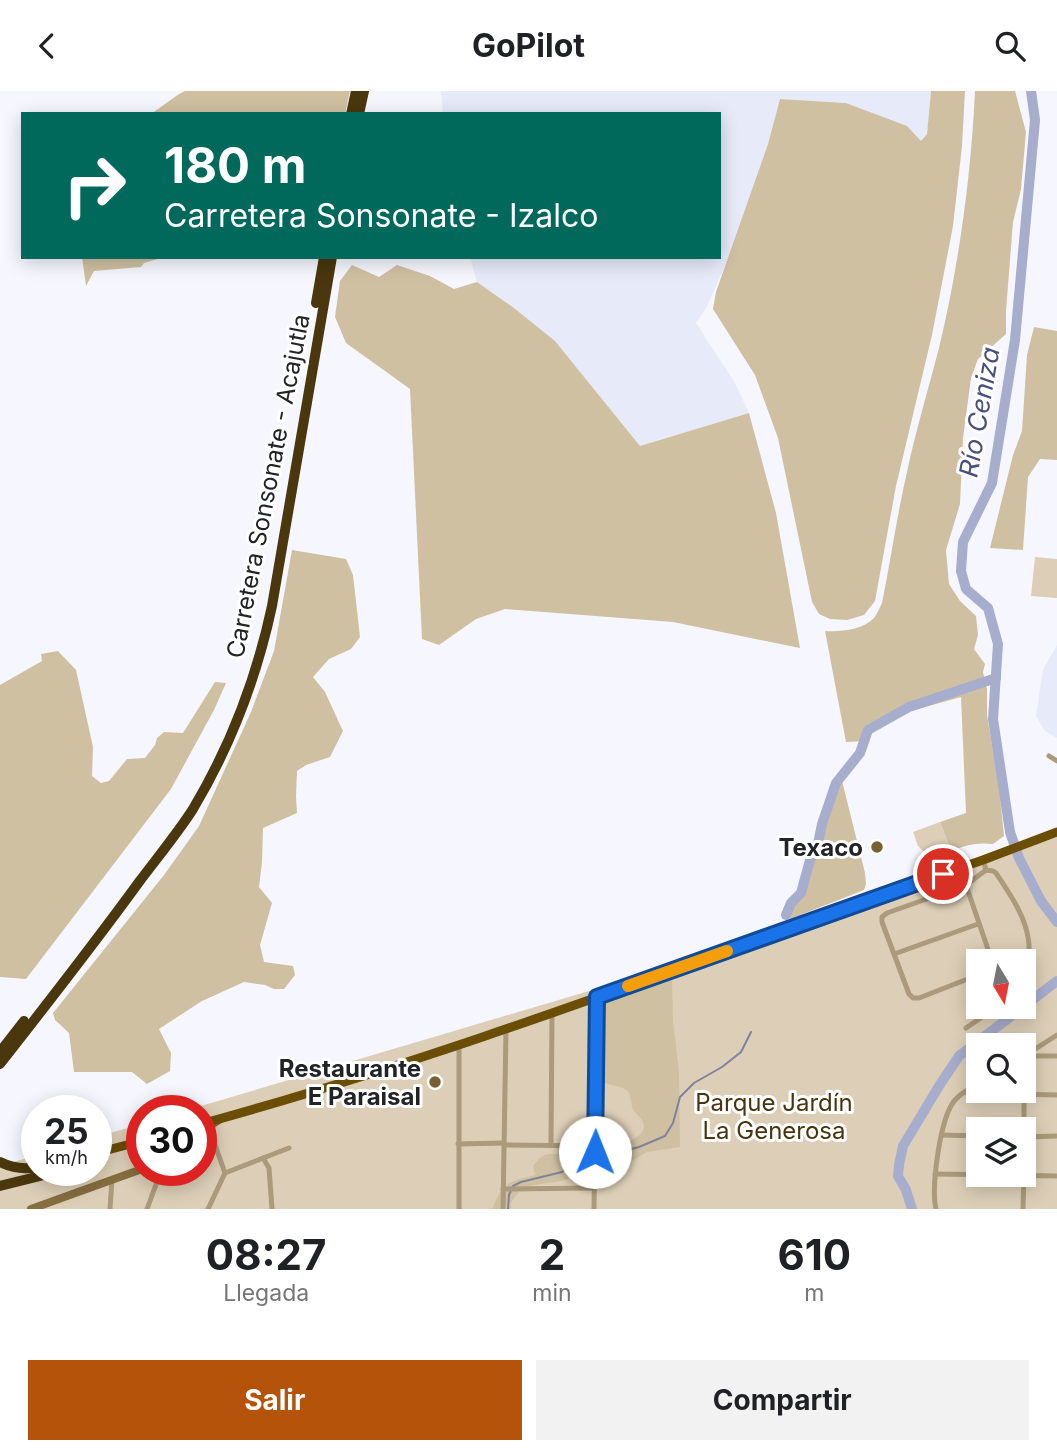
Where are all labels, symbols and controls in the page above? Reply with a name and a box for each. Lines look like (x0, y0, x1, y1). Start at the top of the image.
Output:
text: GoPilot (472, 26, 585, 65)
icon: back (28, 27, 66, 65)
icon: search (991, 27, 1029, 65)
text: 180 m (164, 136, 306, 195)
icon: right (49, 140, 140, 231)
text: Carretera Sonsonate - Izalco (164, 196, 598, 235)
street label: Carretera Sonsonate - Acajutla (220, 312, 316, 660)
water label: Río Ceniza (952, 345, 1006, 479)
place label: Texaco (778, 833, 863, 862)
marker: Texaco (869, 839, 885, 855)
pin (913, 844, 973, 904)
icon: arrive (924, 855, 962, 893)
north arrow (966, 949, 1036, 1019)
map controls (966, 949, 1036, 1187)
button: search (966, 1033, 1036, 1103)
place label: Restaurante E Paraisal (279, 1054, 421, 1111)
marker: Restaurante E Paraisal (427, 1074, 443, 1090)
park label: Parque Jardín La Generosa (695, 1088, 853, 1145)
speed limit sign: 30 (126, 1095, 217, 1186)
text: 25 (44, 1110, 89, 1152)
position arrow (558, 1115, 632, 1189)
button: layers (966, 1117, 1036, 1187)
text: km/h (45, 1147, 88, 1168)
text: 08:27 (206, 1229, 326, 1280)
text: 2 (539, 1229, 565, 1280)
text: 610 (777, 1229, 851, 1280)
text: Llegada (223, 1279, 309, 1307)
text: min (532, 1279, 572, 1307)
text: m (804, 1279, 824, 1307)
button: Salir (28, 1360, 522, 1440)
button: Compartir (536, 1360, 1029, 1440)

